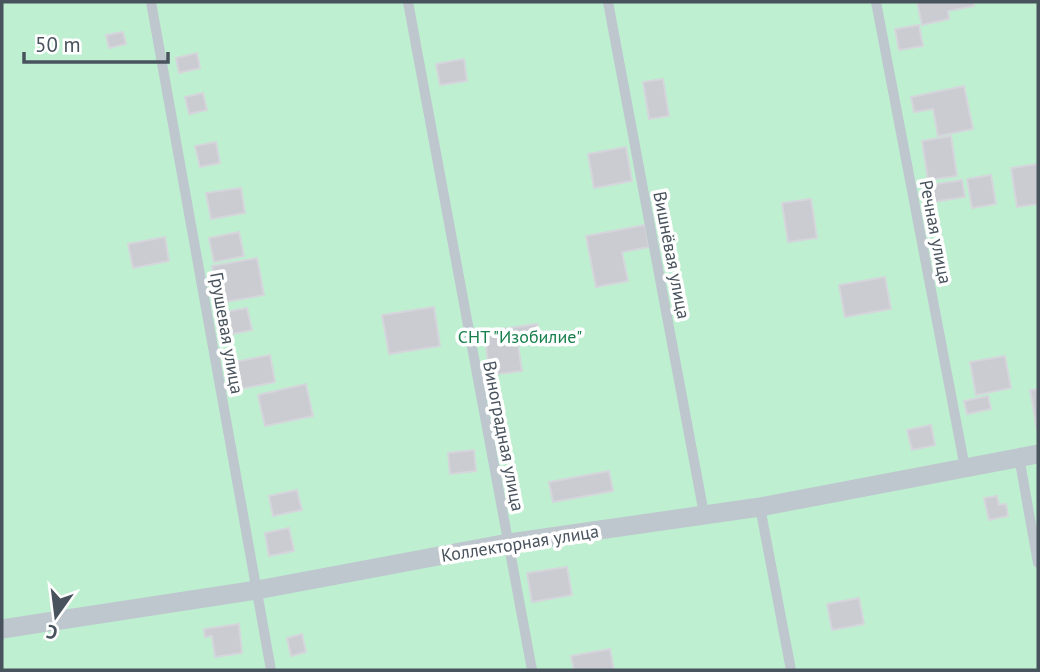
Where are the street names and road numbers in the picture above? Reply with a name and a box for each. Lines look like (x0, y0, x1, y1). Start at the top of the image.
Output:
street label: Речная улица (915, 178, 957, 286)
street label: Вишнёвая улица (648, 189, 696, 321)
street label: Грушевая улица (205, 270, 249, 396)
street label: Виноградная улица (478, 359, 530, 513)
street label: Коллекторная улица (440, 519, 600, 567)

